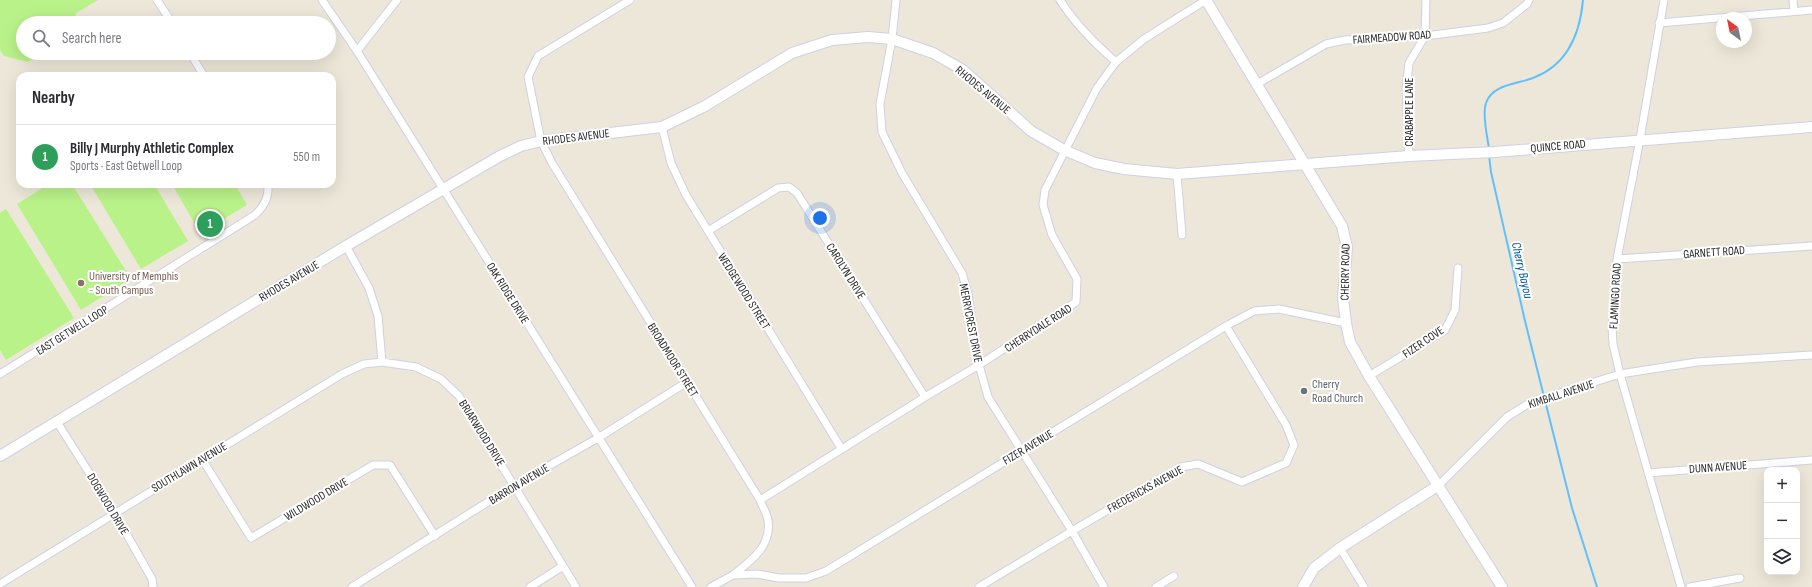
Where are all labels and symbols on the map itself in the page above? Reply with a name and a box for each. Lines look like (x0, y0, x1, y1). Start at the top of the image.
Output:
north arrow (1716, 12, 1752, 48)
street label: FAIRMEADOW ROAD (1352, 27, 1432, 48)
street label: RHODES AVENUE (952, 63, 1013, 118)
street label: CRABAPPLE LANE (1402, 77, 1417, 147)
street label: RHODES AVENUE (542, 126, 611, 149)
street label: QUINCE ROAD (1530, 137, 1586, 156)
your location (810, 208, 830, 228)
pin: 1 (197, 209, 223, 239)
street label: CAROLYN DRIVE (822, 240, 869, 302)
water label: Cherry Bayou (1508, 240, 1536, 301)
street label: CHERRY ROAD (1338, 243, 1353, 301)
street label: GARNETT ROAD (1683, 243, 1745, 262)
street label: WEDGEWOOD STREET (714, 250, 773, 332)
street label: RHODES AVENUE (256, 258, 322, 305)
street label: OAK RIDGE DRIVE (483, 260, 532, 327)
street label: FLAMINGO ROAD (1606, 262, 1625, 330)
place label: University of Memphis - South Campus (89, 269, 178, 298)
marker: University of Memphis - South Campus (76, 278, 86, 288)
street label: MERRYCREST DRIVE (956, 282, 986, 364)
street label: CHERRYDALE ROAD (1002, 301, 1075, 356)
street label: EAST GETWELL LOOP (33, 302, 111, 359)
street label: BROADMOOR STREET (644, 321, 701, 400)
street label: FIZER COVE (1400, 323, 1447, 362)
place label: Cherry Road Church (1312, 377, 1363, 406)
street label: KIMBALL AVENUE (1526, 377, 1596, 412)
marker: Cherry Road Church (1299, 386, 1309, 396)
street label: BRIARWOOD DRIVE (455, 397, 508, 469)
street label: FIZER AVENUE (1000, 426, 1056, 468)
street label: SOUTHLAWN AVENUE (149, 439, 230, 496)
street label: DUNN AVENUE (1689, 458, 1748, 477)
street label: BARRON AVENUE (486, 461, 552, 508)
street label: FREDERICKS AVENUE (1105, 462, 1186, 516)
street label: DOGWOOD DRIVE (83, 471, 132, 538)
street label: WILDWOOD DRIVE (281, 474, 351, 524)

